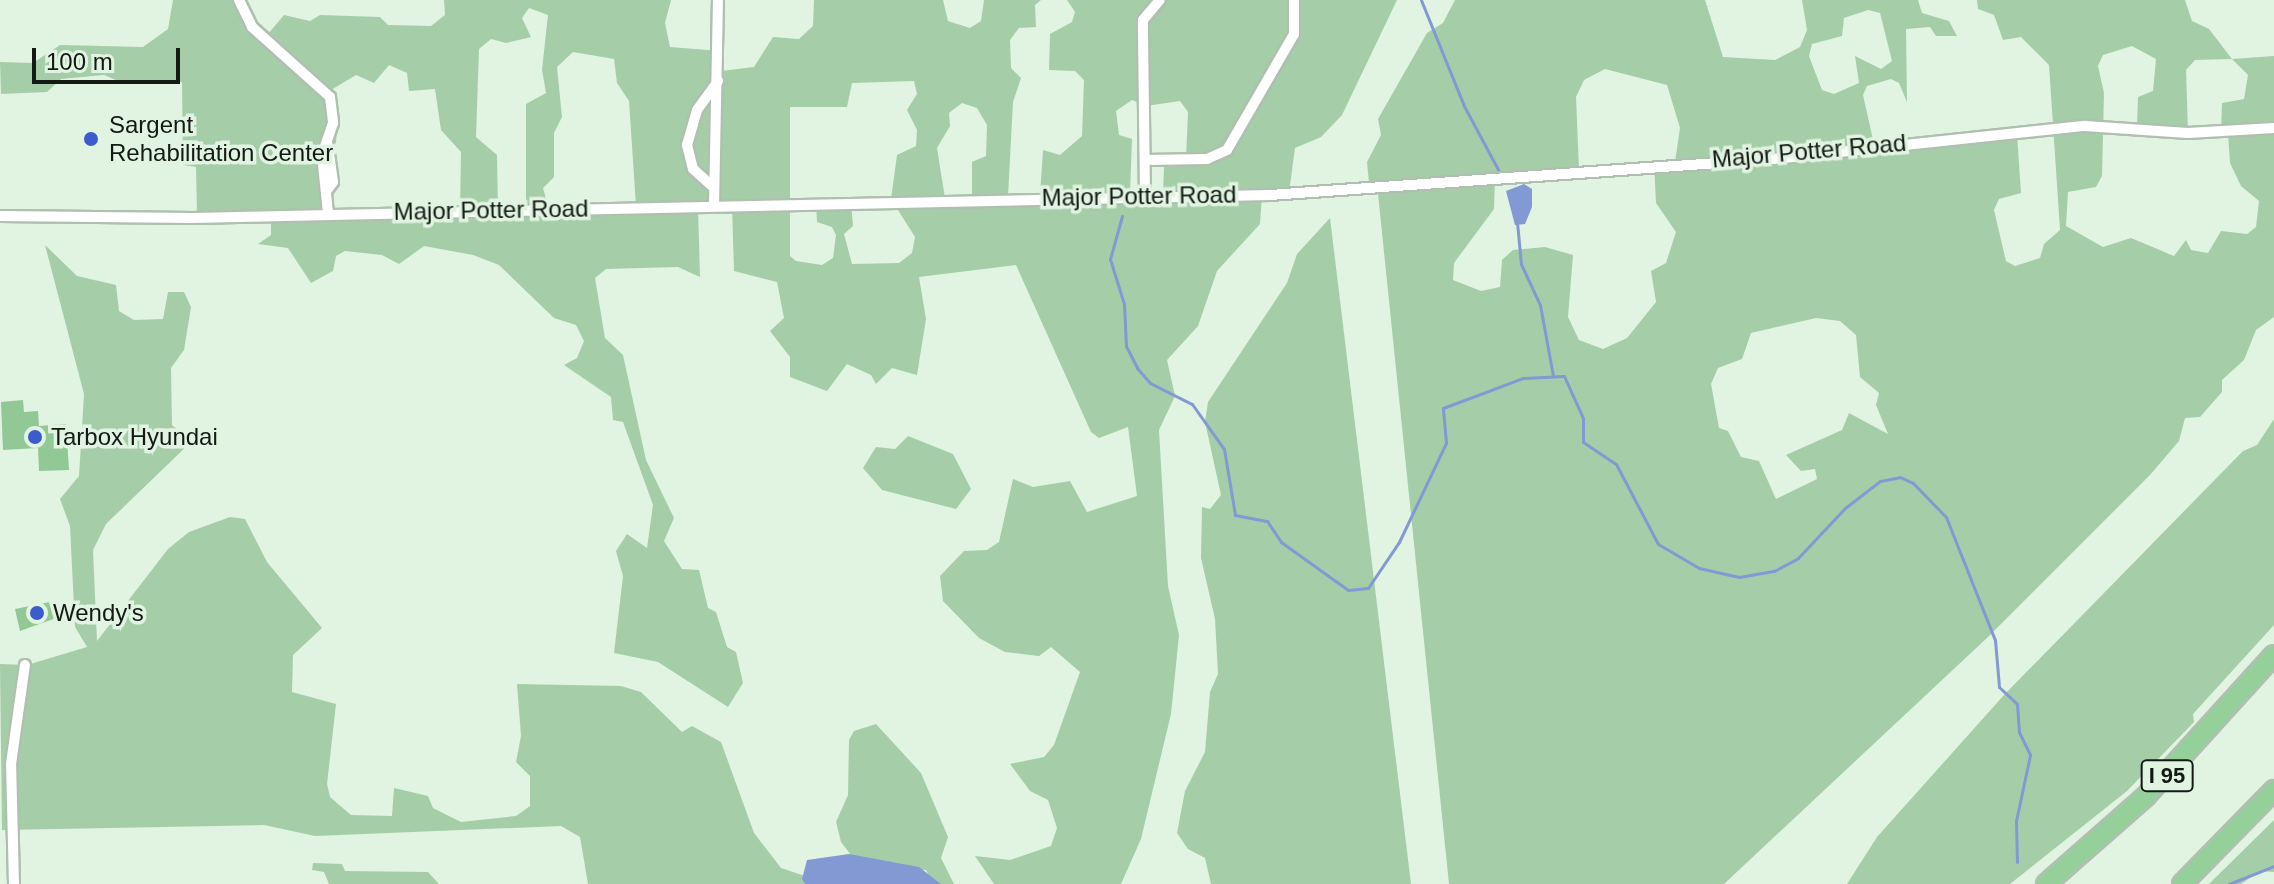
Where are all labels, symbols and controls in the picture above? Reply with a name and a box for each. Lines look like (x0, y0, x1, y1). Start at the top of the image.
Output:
scale bar (36, 32, 184, 82)
text: 100 m (46, 48, 113, 75)
place label: Sargent Rehabilitation Center (109, 111, 333, 167)
marker: Sargent Rehabilitation Center (80, 128, 102, 150)
street label: Major Potter Road (1711, 128, 1907, 174)
street label: Major Potter Road (1041, 180, 1237, 212)
street label: Major Potter Road (393, 194, 589, 226)
place label: Tarbox Hyundai (51, 423, 218, 451)
marker: Tarbox Hyundai (26, 428, 44, 446)
place label: Wendy's (53, 599, 144, 627)
marker: Wendy's (28, 604, 46, 622)
road number: I 95 (2139, 758, 2195, 794)

